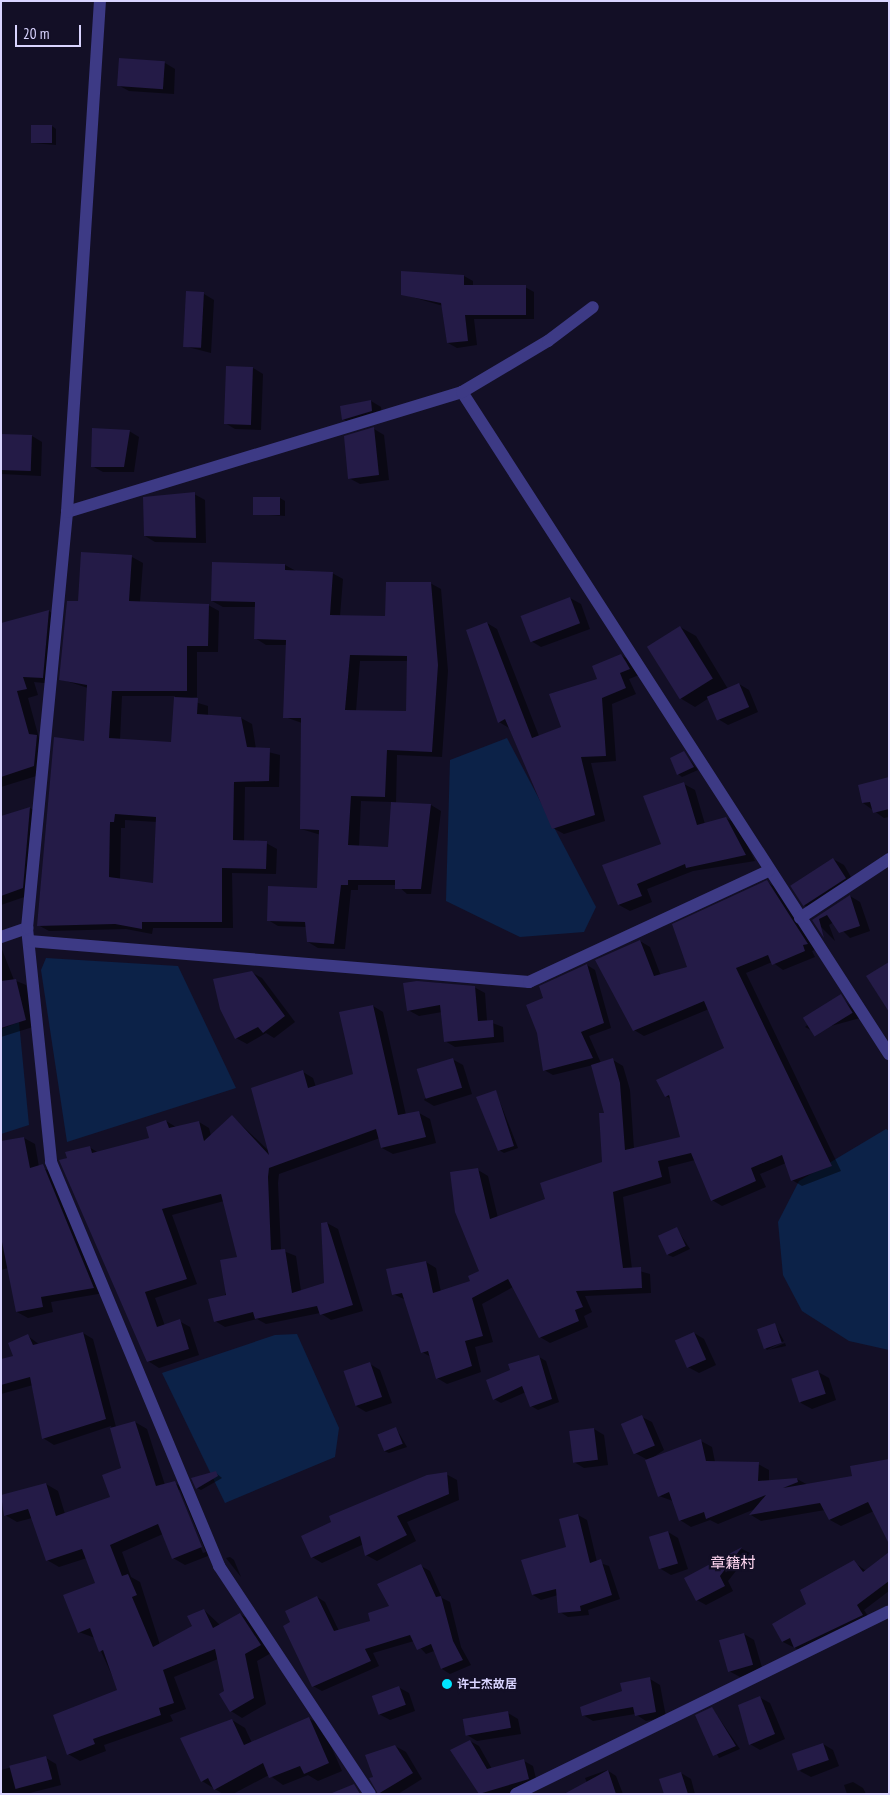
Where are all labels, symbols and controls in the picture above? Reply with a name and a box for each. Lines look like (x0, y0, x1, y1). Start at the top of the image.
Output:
scale bar (18, 15, 84, 47)
text: 20 m (23, 24, 49, 43)
district label: 章籍村 (711, 1554, 755, 1572)
place label: 许士杰故居 (457, 1677, 517, 1691)
marker: 许士杰故居 (441, 1678, 453, 1690)

